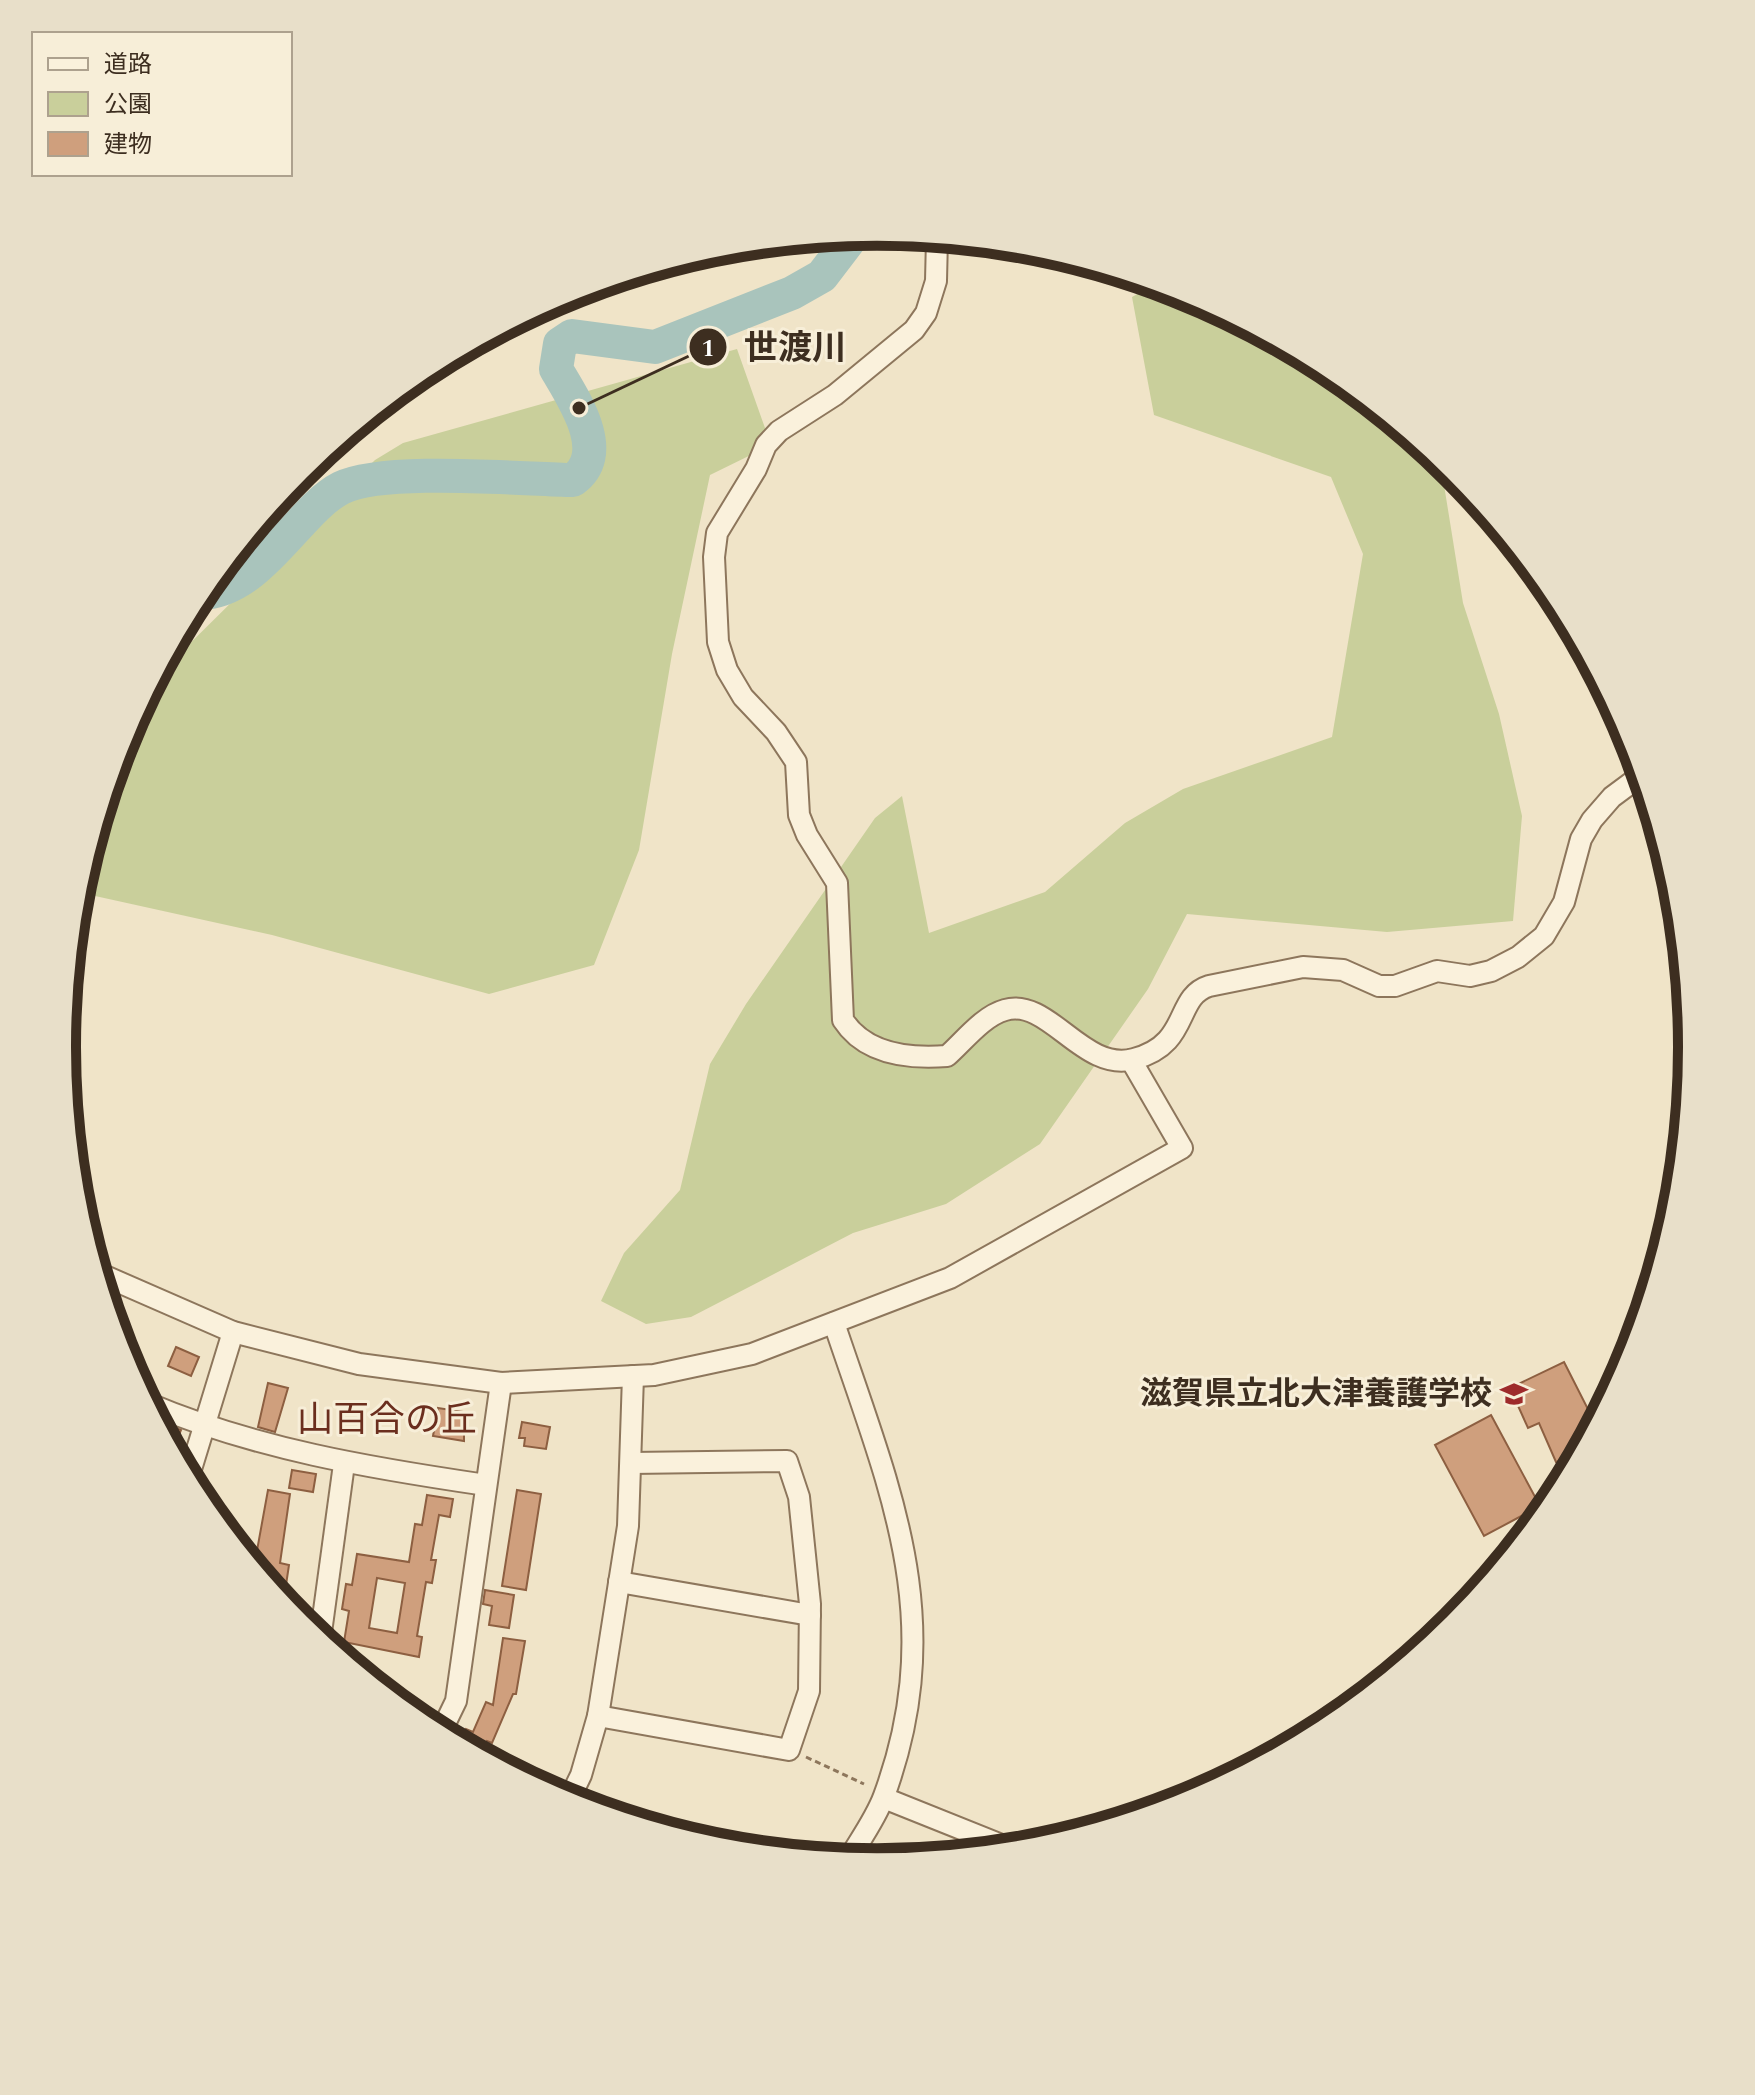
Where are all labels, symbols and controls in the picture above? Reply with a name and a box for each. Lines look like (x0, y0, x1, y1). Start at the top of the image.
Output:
legend (32, 32, 292, 176)
text: 道路 (104, 47, 152, 83)
text: 公園 (104, 87, 152, 123)
text: 建物 (104, 127, 152, 163)
callout: 世渡川 (688, 318, 862, 376)
text: 世渡川 (744, 323, 846, 375)
text: 1 (701, 331, 715, 367)
place label: 滋賀県立北大津養護学校 (1140, 1370, 1492, 1419)
school or university icon: 滋賀県立北大津養護学校 (1499, 1379, 1529, 1409)
district label: 山百合の丘 (297, 1393, 477, 1448)

